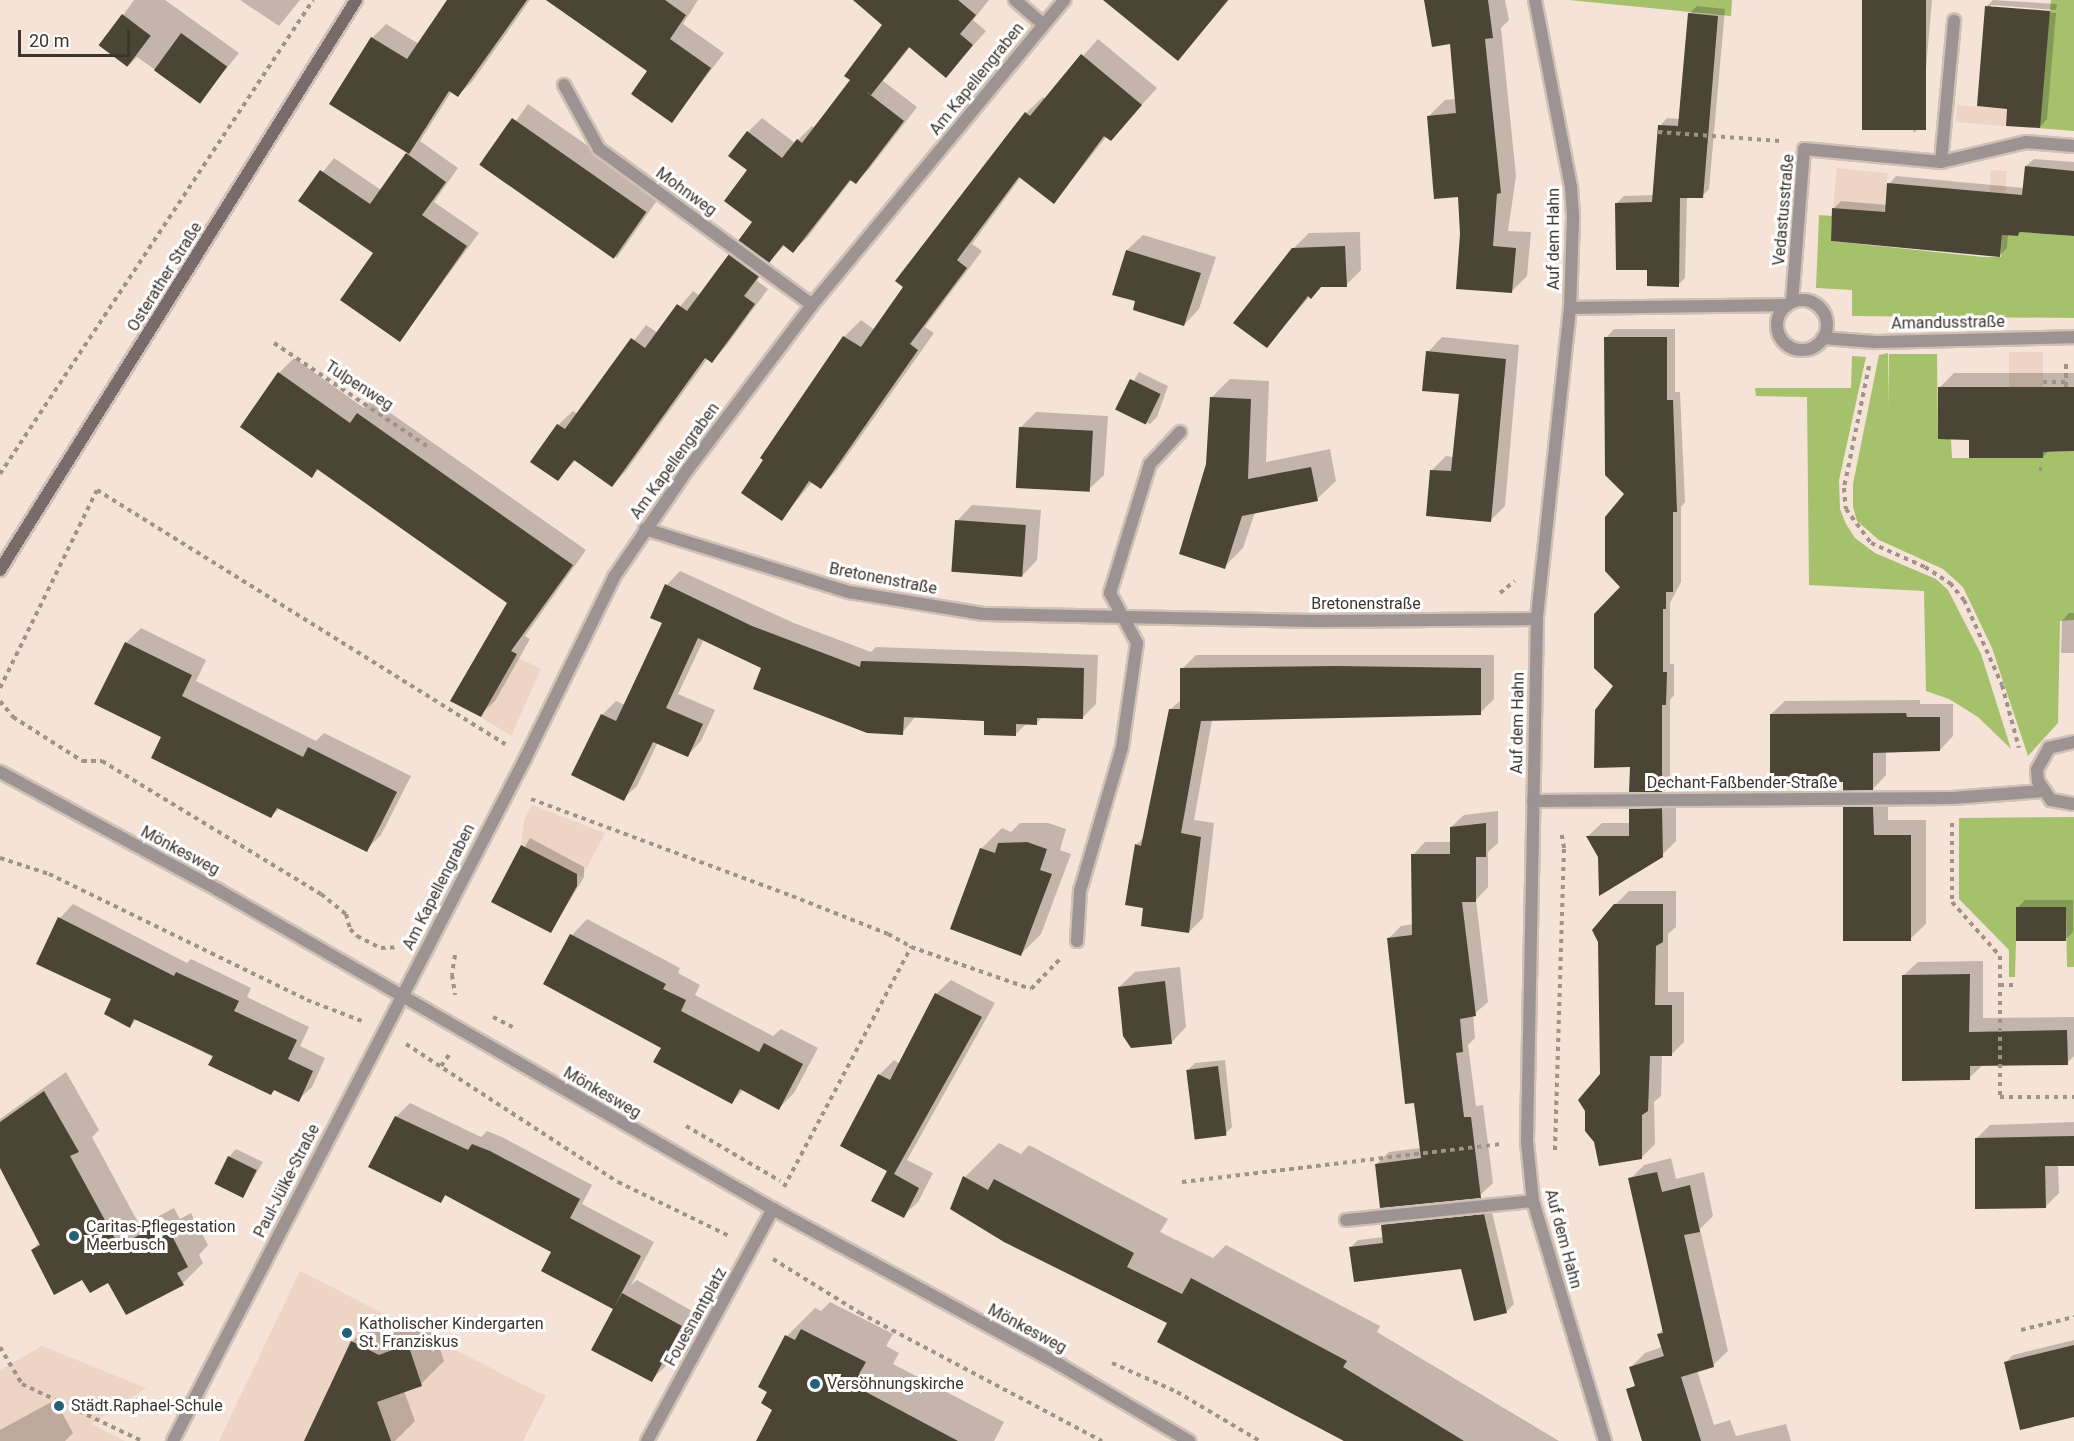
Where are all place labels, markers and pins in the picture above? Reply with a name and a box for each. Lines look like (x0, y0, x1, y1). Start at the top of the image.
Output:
place label: Caritas-Pflegestation Meerbusch (86, 1217, 235, 1255)
marker: Caritas-Pflegestation Meerbusch (67, 1229, 81, 1243)
place label: Katholischer Kindergarten St. Franziskus (359, 1314, 544, 1352)
marker: Katholischer Kindergarten St. Franziskus (340, 1326, 354, 1340)
place label: Versöhnungskirche (827, 1374, 964, 1394)
marker: Versöhnungskirche (808, 1377, 822, 1391)
place label: Städt.Raphael-Schule (71, 1396, 223, 1416)
marker: Städt.Raphael-Schule (52, 1399, 66, 1413)

